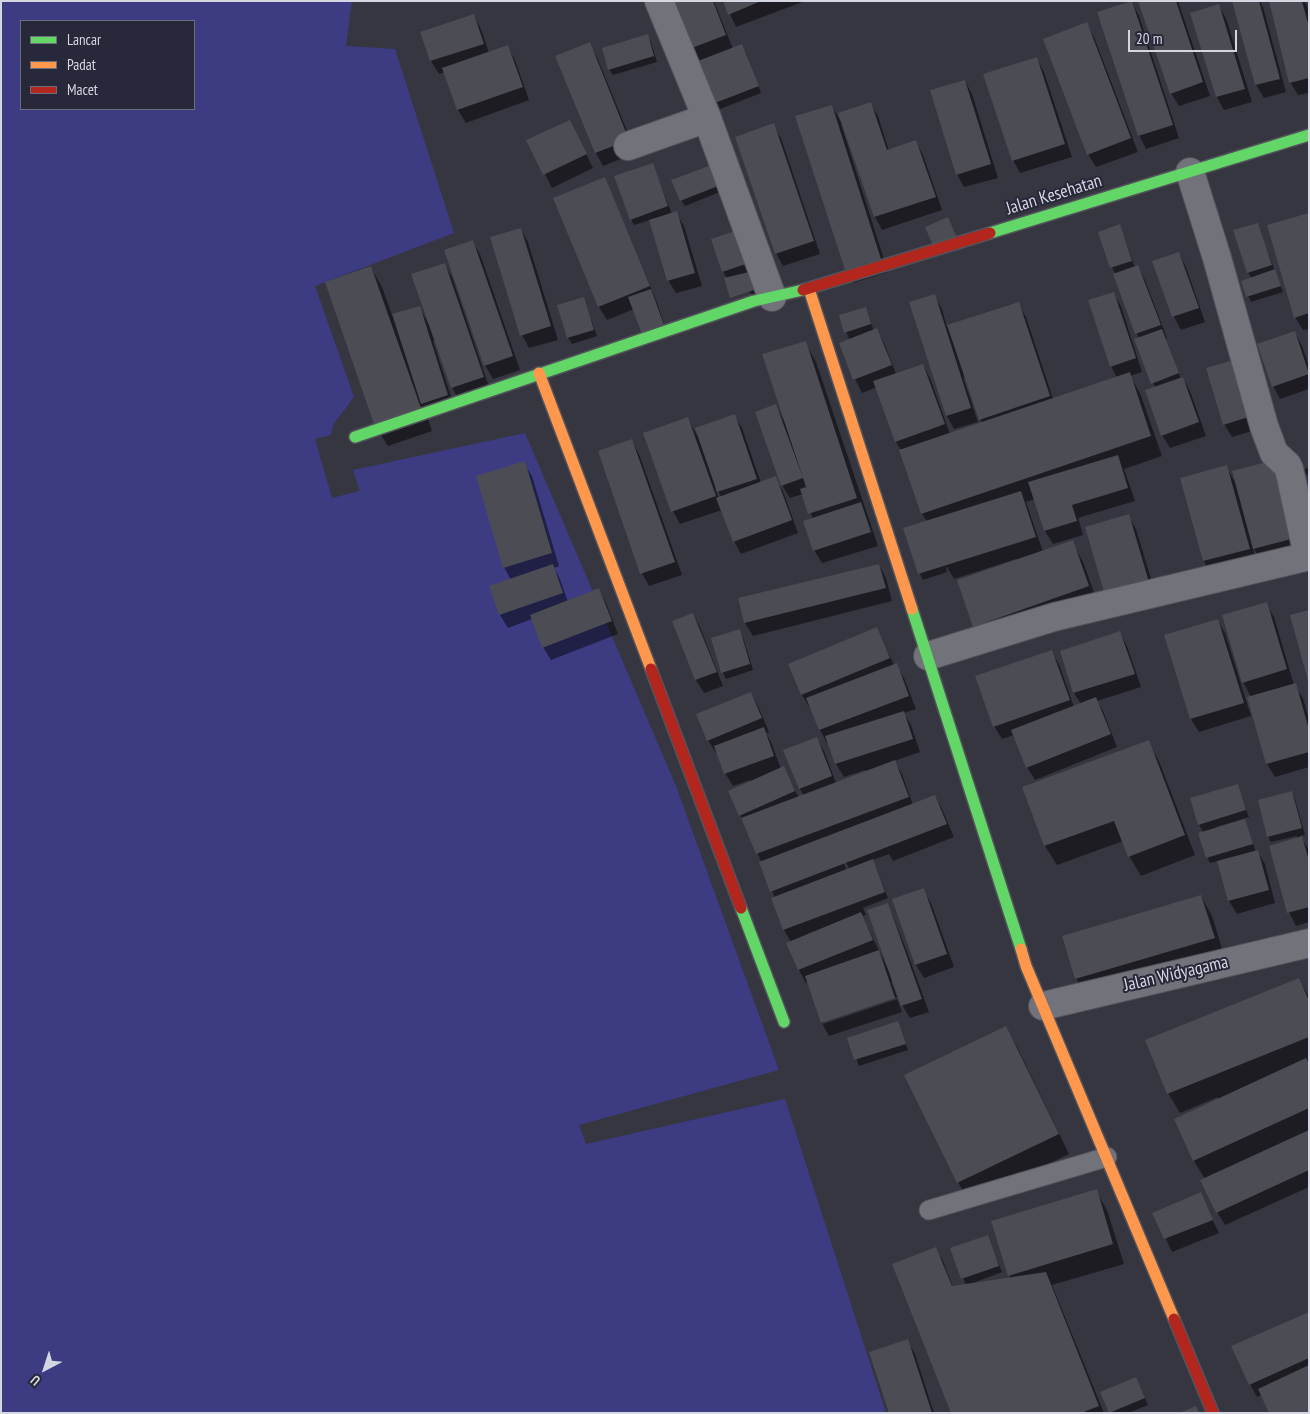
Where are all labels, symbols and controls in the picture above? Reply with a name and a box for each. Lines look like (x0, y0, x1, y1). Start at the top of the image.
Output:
legend (20, 20, 195, 110)
scale bar (1130, 20, 1239, 52)
text: 20 m (1136, 29, 1162, 48)
text: Lancar (67, 30, 101, 49)
text: Padat (67, 55, 96, 74)
text: Macet (67, 80, 98, 99)
street label: Jalan Kesehatan (1004, 170, 1104, 220)
street label: Jalan Widyagama (1122, 952, 1230, 996)
north arrow (20, 1344, 70, 1394)
text: U (27, 1371, 44, 1390)

